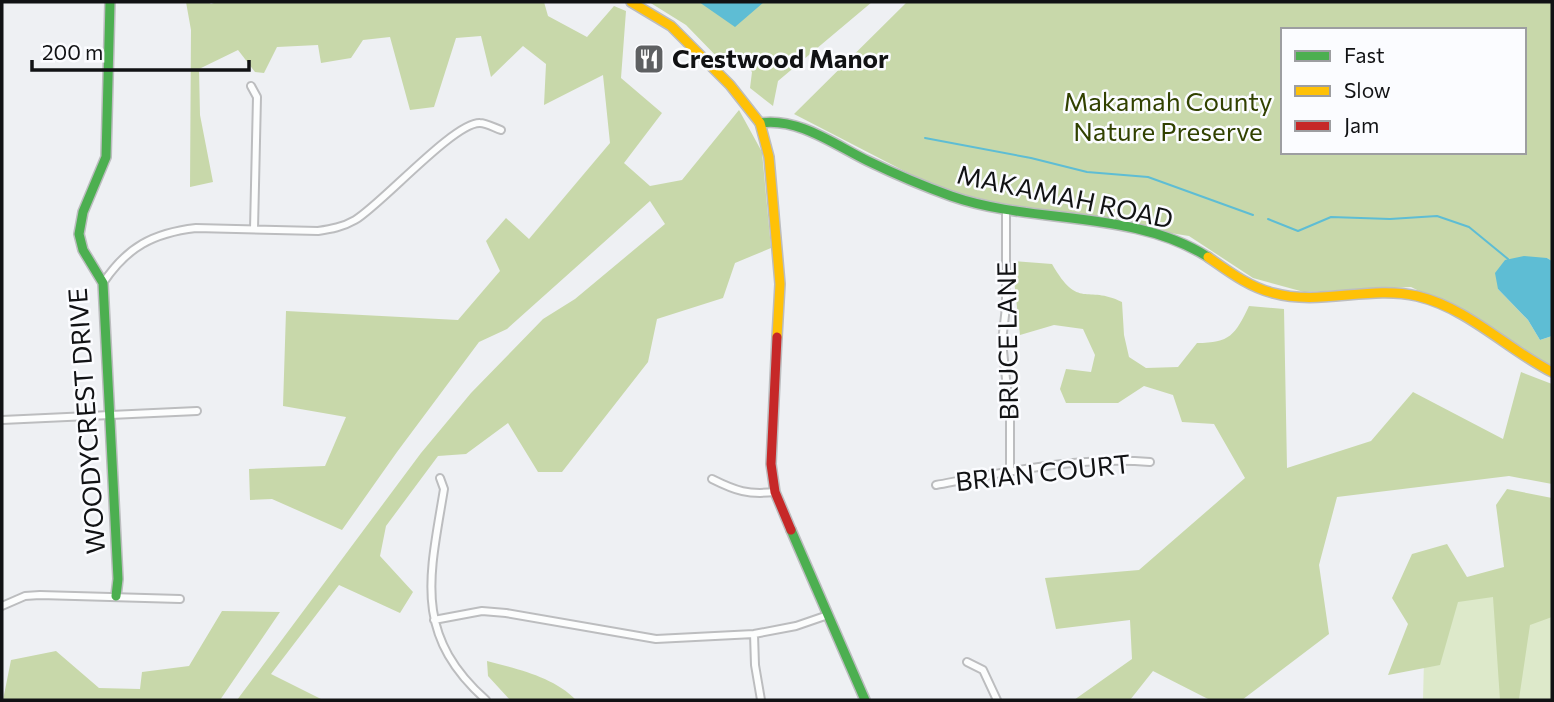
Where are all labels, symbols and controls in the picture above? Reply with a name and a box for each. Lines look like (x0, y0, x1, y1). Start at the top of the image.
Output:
scale bar (32, 28, 248, 72)
legend (1281, 28, 1526, 154)
text: 200 m (42, 39, 103, 64)
restaurant icon: Crestwood Manor (632, 42, 666, 76)
place label: Crestwood Manor (672, 42, 889, 73)
text: Fast (1344, 42, 1385, 67)
text: Slow (1344, 77, 1391, 102)
park label: Makamah County Nature Preserve (1064, 85, 1272, 146)
text: Jam (1344, 112, 1379, 137)
street label: MAKAMAH ROAD (954, 157, 1176, 234)
street label: BRUCE LANE (990, 261, 1023, 421)
street label: WOODYCREST DRIVE (61, 287, 110, 555)
street label: BRIAN COURT (954, 447, 1132, 496)

